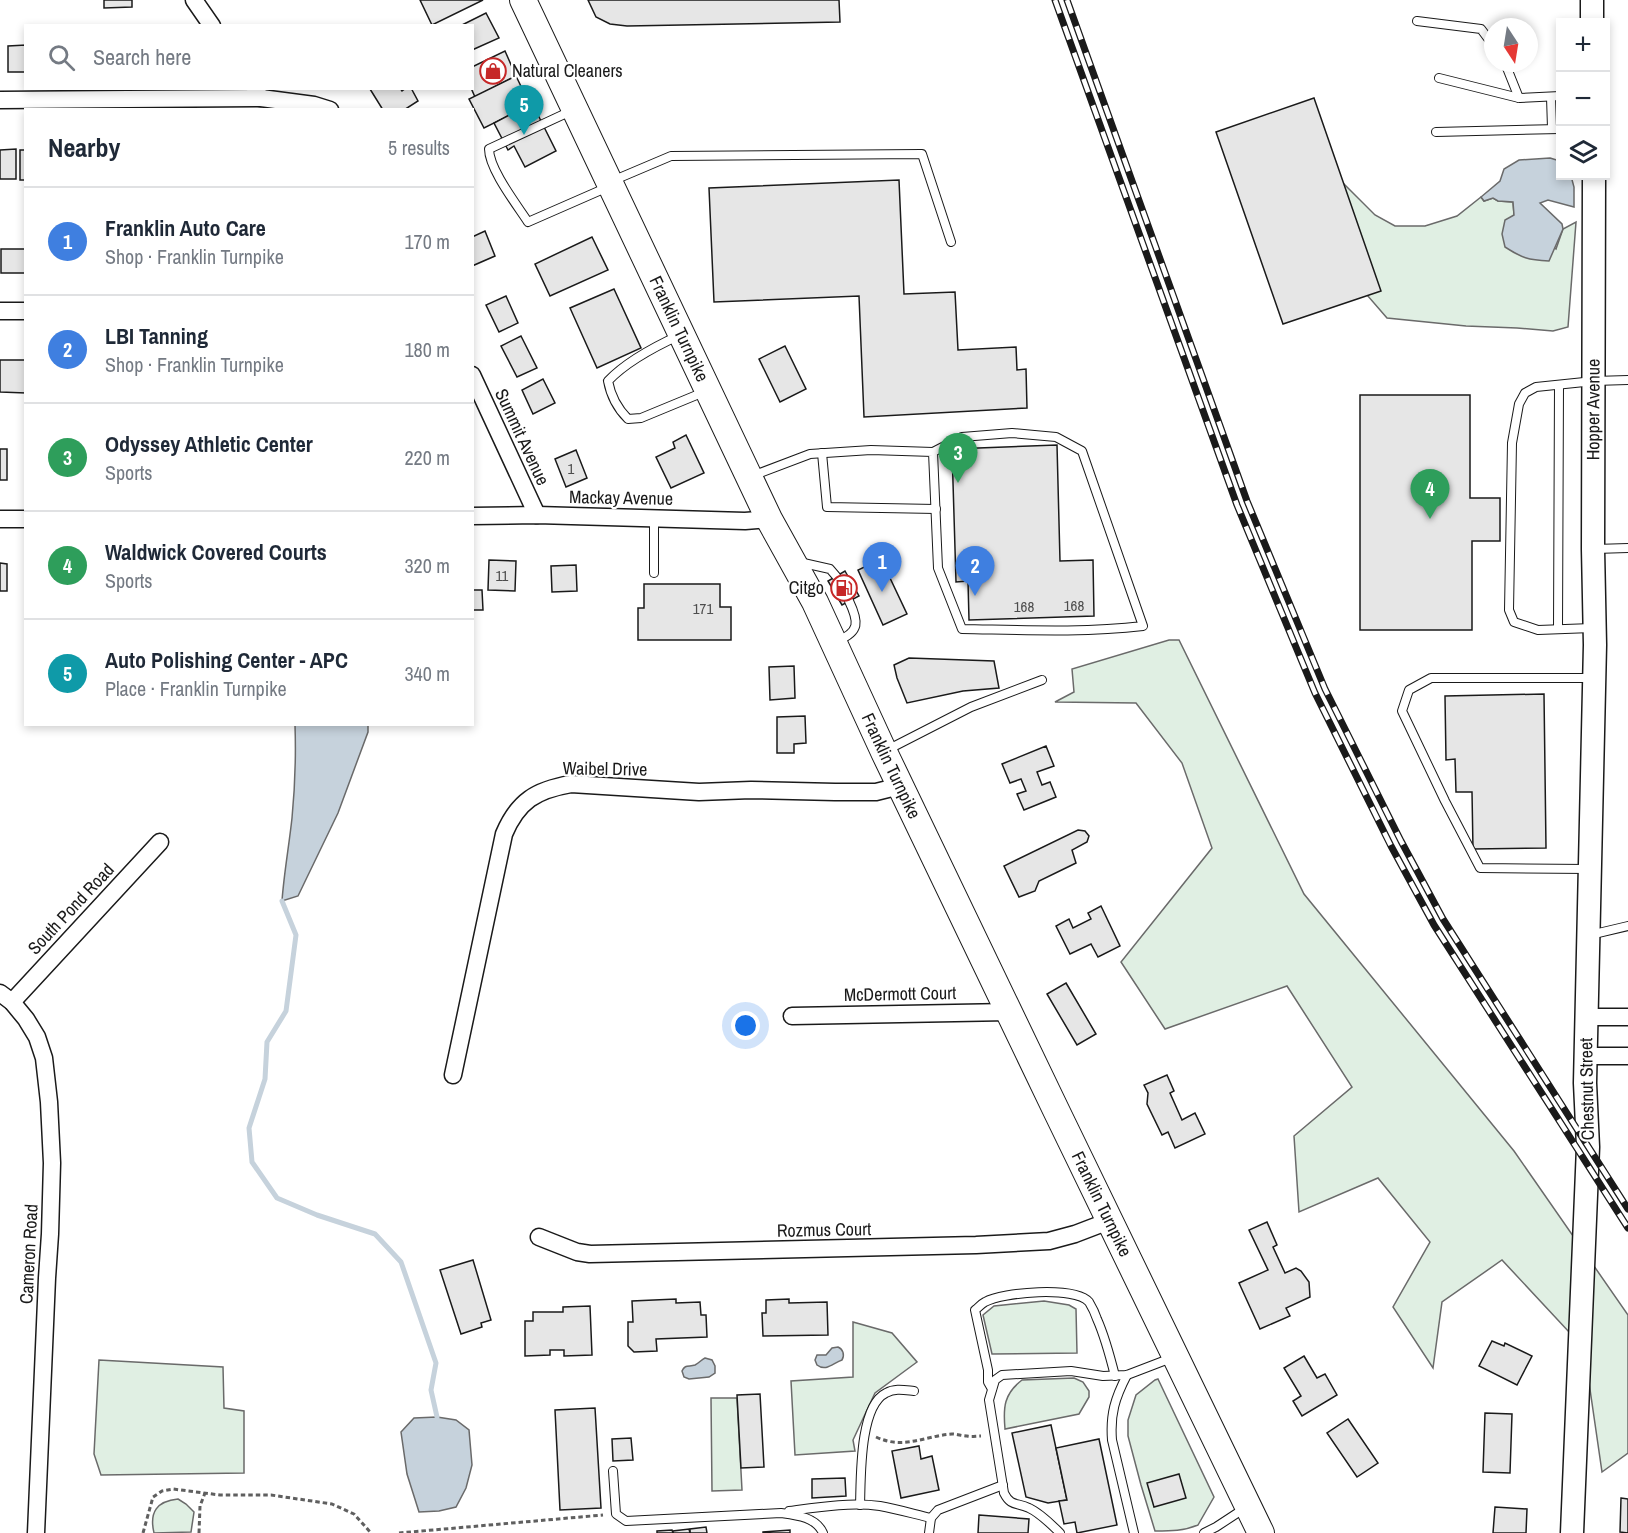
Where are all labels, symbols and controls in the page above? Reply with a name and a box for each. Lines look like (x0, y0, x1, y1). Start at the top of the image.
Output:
north arrow (1484, 18, 1538, 72)
map controls (1556, 18, 1610, 180)
button: + (1556, 18, 1610, 72)
search box (24, 24, 474, 90)
icon: search (45, 41, 78, 74)
text: Search here (93, 42, 191, 72)
shop icon: Natural Cleaners (478, 56, 508, 86)
place label: Natural Cleaners (512, 58, 623, 83)
button: − (1556, 72, 1610, 126)
pin: 5 (504, 86, 544, 135)
button: layers (1556, 126, 1610, 180)
text: Nearby (48, 130, 120, 165)
text: 5 results (388, 134, 450, 161)
text: Franklin Auto Care (105, 213, 266, 243)
text: 1 (63, 228, 72, 255)
text: 170 m (404, 228, 450, 255)
text: Shop · Franklin Turnpike (105, 243, 284, 270)
street label: Franklin Turnpike (644, 272, 715, 386)
text: LBI Tanning (105, 321, 208, 351)
text: 2 (63, 336, 72, 363)
text: 180 m (404, 336, 450, 363)
text: Shop · Franklin Turnpike (105, 351, 284, 378)
street label: Hopper Avenue (1580, 359, 1606, 460)
street label: Summit Avenue (489, 384, 556, 489)
text: Odyssey Athletic Center (105, 429, 313, 459)
pin: 3 (938, 434, 978, 483)
text: 3 (63, 444, 72, 471)
text: 220 m (404, 444, 450, 471)
house number: 1 (568, 458, 575, 479)
text: Sports (105, 459, 152, 486)
pin: 4 (1410, 470, 1450, 519)
street label: Mackay Avenue (569, 484, 673, 511)
text: Waldwick Covered Courts (105, 537, 327, 567)
pin: 1 (862, 542, 902, 592)
pin: 2 (956, 546, 994, 596)
text: 4 (63, 552, 72, 579)
text: 320 m (404, 552, 450, 579)
house number: 11 (496, 565, 509, 586)
text: Sports (105, 567, 152, 594)
fuel station icon: Citgo (829, 573, 859, 603)
place label: Citgo (789, 575, 824, 600)
house number: 168 (1064, 595, 1084, 616)
house number: 168 (1014, 596, 1034, 617)
house number: 171 (693, 598, 713, 619)
text: Auto Polishing Center - APC (105, 645, 348, 675)
text: 5 (63, 660, 72, 687)
text: 340 m (404, 660, 450, 687)
text: Place · Franklin Turnpike (105, 675, 287, 702)
street label: Franklin Turnpike (856, 709, 927, 823)
street label: Waibel Drive (562, 755, 648, 782)
street label: South Pond Road (22, 858, 120, 960)
street label: McDermott Court (844, 980, 956, 1007)
your location (731, 1011, 760, 1040)
street label: Chestnut Street (1573, 1038, 1600, 1141)
street label: Franklin Turnpike (1066, 1147, 1138, 1261)
street label: Cameron Road (13, 1203, 44, 1305)
street label: Rozmus Court (777, 1216, 871, 1243)

